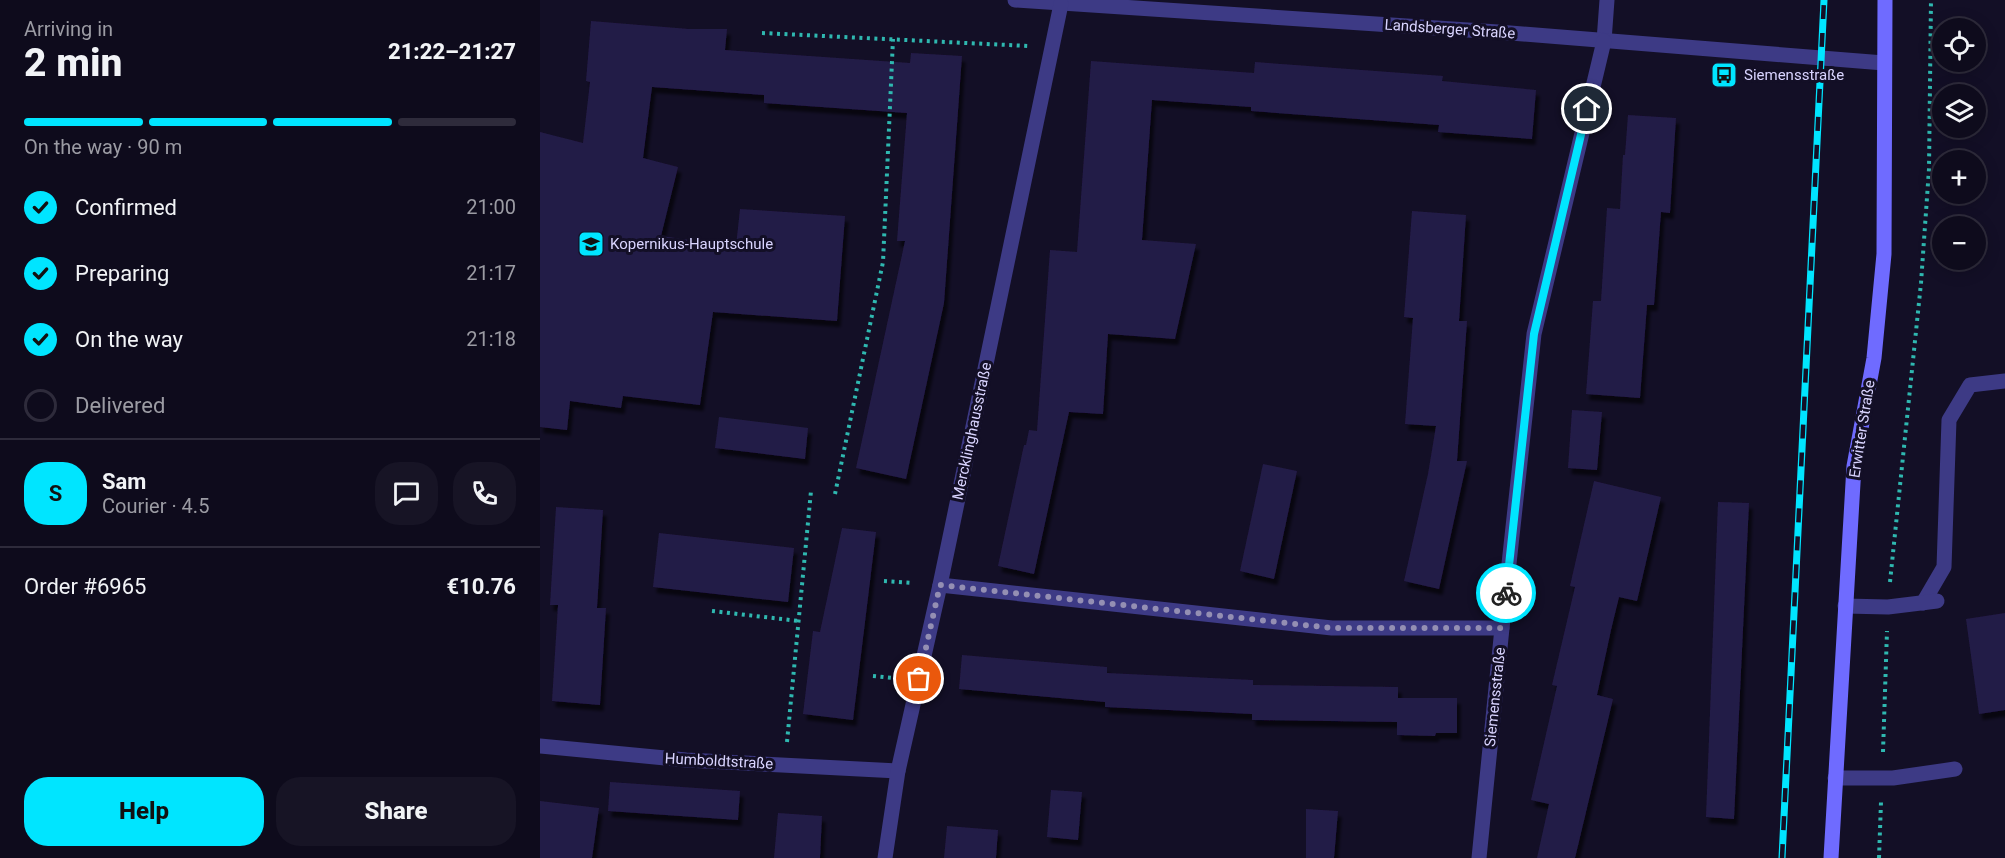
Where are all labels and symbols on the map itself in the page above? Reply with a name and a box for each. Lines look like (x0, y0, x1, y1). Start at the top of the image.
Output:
street label: Landsberger Straße (1384, 15, 1516, 43)
bus stop icon: Siemensstraße (1709, 60, 1739, 90)
place label: Siemensstraße (1744, 66, 1844, 84)
pin (1561, 83, 1612, 134)
school or university icon: Kopernikus-Hauptschule (576, 229, 606, 259)
place label: Kopernikus-Hauptschule (610, 235, 773, 253)
street label: Mercklinghausstraße (949, 360, 995, 502)
street label: Erwitter Straße (1845, 379, 1879, 479)
courier (1476, 563, 1536, 623)
street label: Siemensstraße (1481, 646, 1509, 748)
pin (893, 653, 944, 704)
street label: Humboldtstraße (664, 749, 774, 773)

